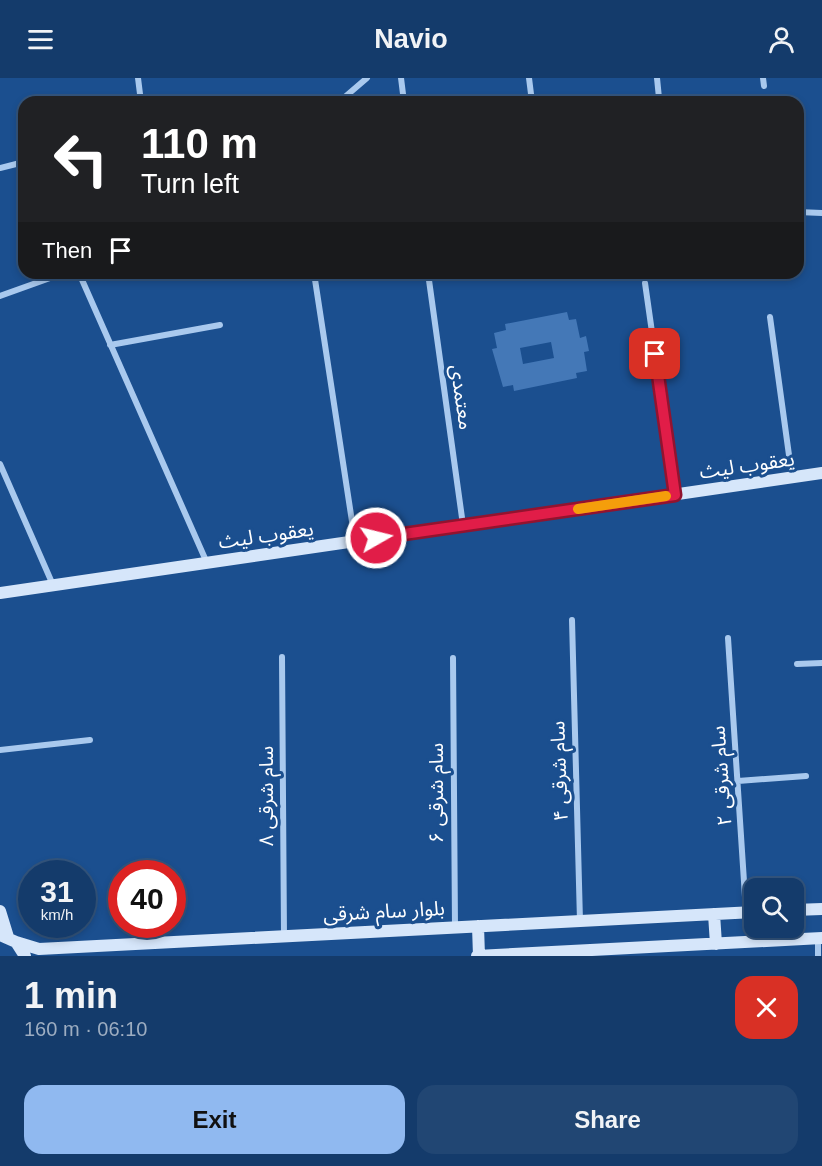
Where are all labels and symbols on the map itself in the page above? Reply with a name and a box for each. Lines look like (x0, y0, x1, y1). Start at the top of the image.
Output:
pin (629, 328, 680, 379)
street label: معتمدی (446, 363, 477, 431)
street label: یعقوب لیث (698, 447, 796, 484)
position arrow (344, 506, 408, 570)
street label: یعقوب لیث (217, 517, 315, 554)
street label: سام شرقی ۴ (546, 720, 576, 822)
street label: سام شرقی ۲ (707, 725, 739, 827)
street label: سام شرقی ۶ (425, 743, 451, 843)
street label: سام شرقی ۸ (255, 746, 281, 846)
speed limit sign: 40 (108, 860, 186, 938)
street label: بلوار سام شرقی (323, 897, 446, 929)

